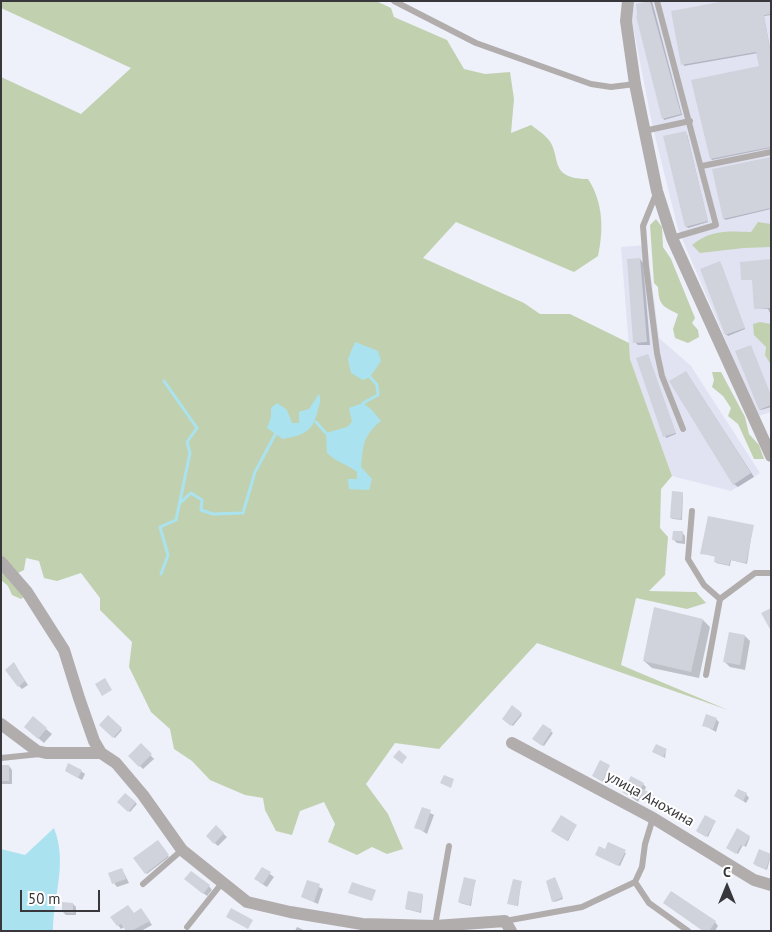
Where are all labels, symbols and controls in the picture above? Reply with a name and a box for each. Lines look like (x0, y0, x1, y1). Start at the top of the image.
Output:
street label: улица Анохина (603, 767, 697, 831)
north arrow (702, 862, 752, 912)
text: С (723, 863, 731, 881)
scale bar (22, 880, 102, 912)
text: 50 m (28, 889, 61, 908)

